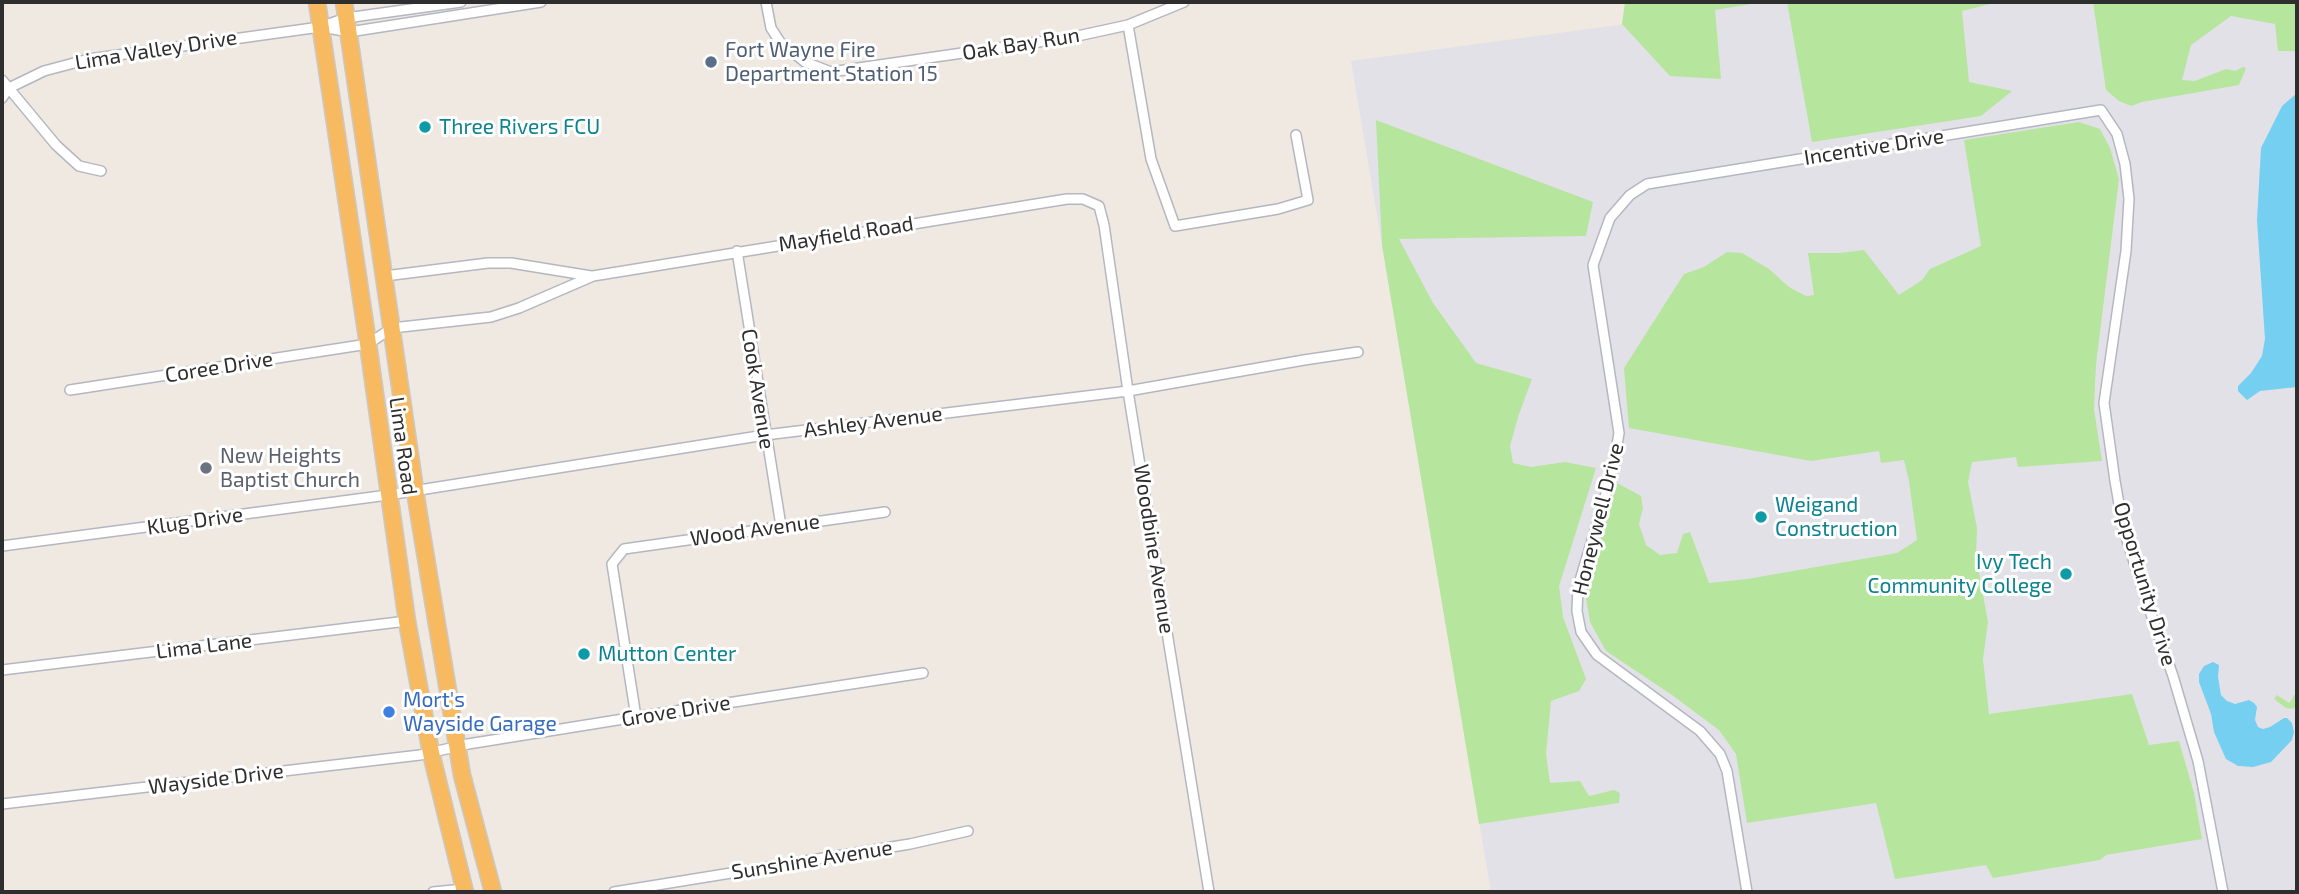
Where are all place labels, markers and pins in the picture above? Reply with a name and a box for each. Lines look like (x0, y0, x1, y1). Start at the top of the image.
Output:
place label: Fort Wayne Fire Department Station 15 (725, 37, 938, 87)
marker: Fort Wayne Fire Department Station 15 (703, 54, 719, 70)
place label: Three Rivers FCU (439, 114, 600, 140)
marker: Three Rivers FCU (417, 119, 433, 135)
place label: New Heights Baptist Church (220, 443, 360, 493)
marker: New Heights Baptist Church (198, 460, 214, 476)
place label: Weigand Construction (1775, 492, 1898, 542)
marker: Weigand Construction (1753, 509, 1769, 525)
place label: Ivy Tech Community College (1868, 549, 2052, 599)
marker: Ivy Tech Community College (2058, 566, 2074, 582)
place label: Mutton Center (598, 641, 736, 667)
marker: Mutton Center (576, 646, 592, 662)
place label: Mort's Wayside Garage (403, 687, 557, 737)
marker: Mort's Wayside Garage (381, 704, 397, 720)

